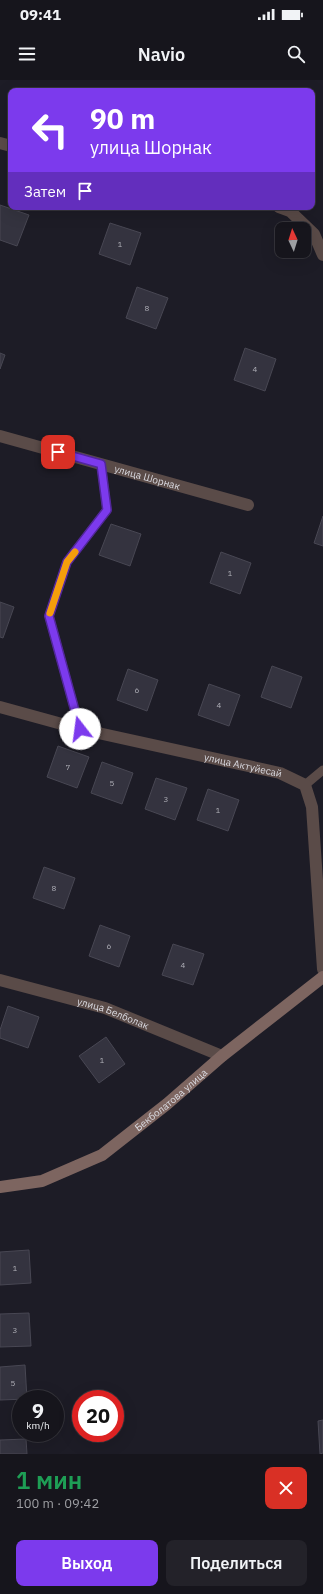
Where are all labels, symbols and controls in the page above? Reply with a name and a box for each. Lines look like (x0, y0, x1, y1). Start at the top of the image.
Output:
text: 09:41 (20, 5, 61, 24)
icon: menu (16, 43, 38, 65)
text: Navio (138, 43, 185, 66)
icon: search (285, 43, 307, 65)
text: 90 m (90, 100, 155, 137)
icon: left (24, 104, 76, 156)
text: улица Шорнак (90, 136, 212, 159)
icon: arrive (74, 180, 96, 202)
text: Затем (24, 182, 66, 201)
north arrow (275, 222, 311, 258)
map controls (275, 222, 311, 258)
house number: 1 (118, 239, 123, 249)
house number: 8 (145, 303, 150, 313)
house number: 4 (253, 364, 258, 374)
pin (41, 435, 75, 469)
icon: arrive (47, 441, 69, 463)
street label: улица Шорнак (113, 462, 182, 492)
house number: 1 (228, 568, 233, 578)
house number: 6 (135, 685, 140, 695)
house number: 4 (217, 700, 222, 710)
position arrow (59, 708, 101, 750)
street label: улица Актуйесай (203, 750, 283, 780)
house number: 7 (66, 762, 71, 772)
house number: 5 (110, 778, 115, 788)
house number: 3 (164, 794, 169, 804)
house number: 1 (216, 805, 221, 815)
house number: 8 (52, 883, 57, 893)
house number: 6 (107, 941, 112, 951)
house number: 4 (181, 960, 186, 970)
street label: улица Белболак (76, 994, 151, 1032)
house number: 1 (100, 1055, 105, 1065)
street label: Бекболатова улица (132, 1065, 210, 1134)
house number: 1 (13, 1263, 18, 1273)
house number: 3 (13, 1325, 18, 1335)
house number: 5 (11, 1378, 16, 1388)
speed limit sign: 20 (72, 1390, 124, 1442)
text: 9 (32, 1397, 44, 1424)
text: km/h (26, 1419, 50, 1432)
text: 1 мин (16, 1464, 82, 1496)
button: close (265, 1467, 307, 1509)
text: 100 m · 09:42 (16, 1495, 99, 1512)
button: Выход (16, 1540, 158, 1586)
button: Поделиться (166, 1540, 307, 1586)

